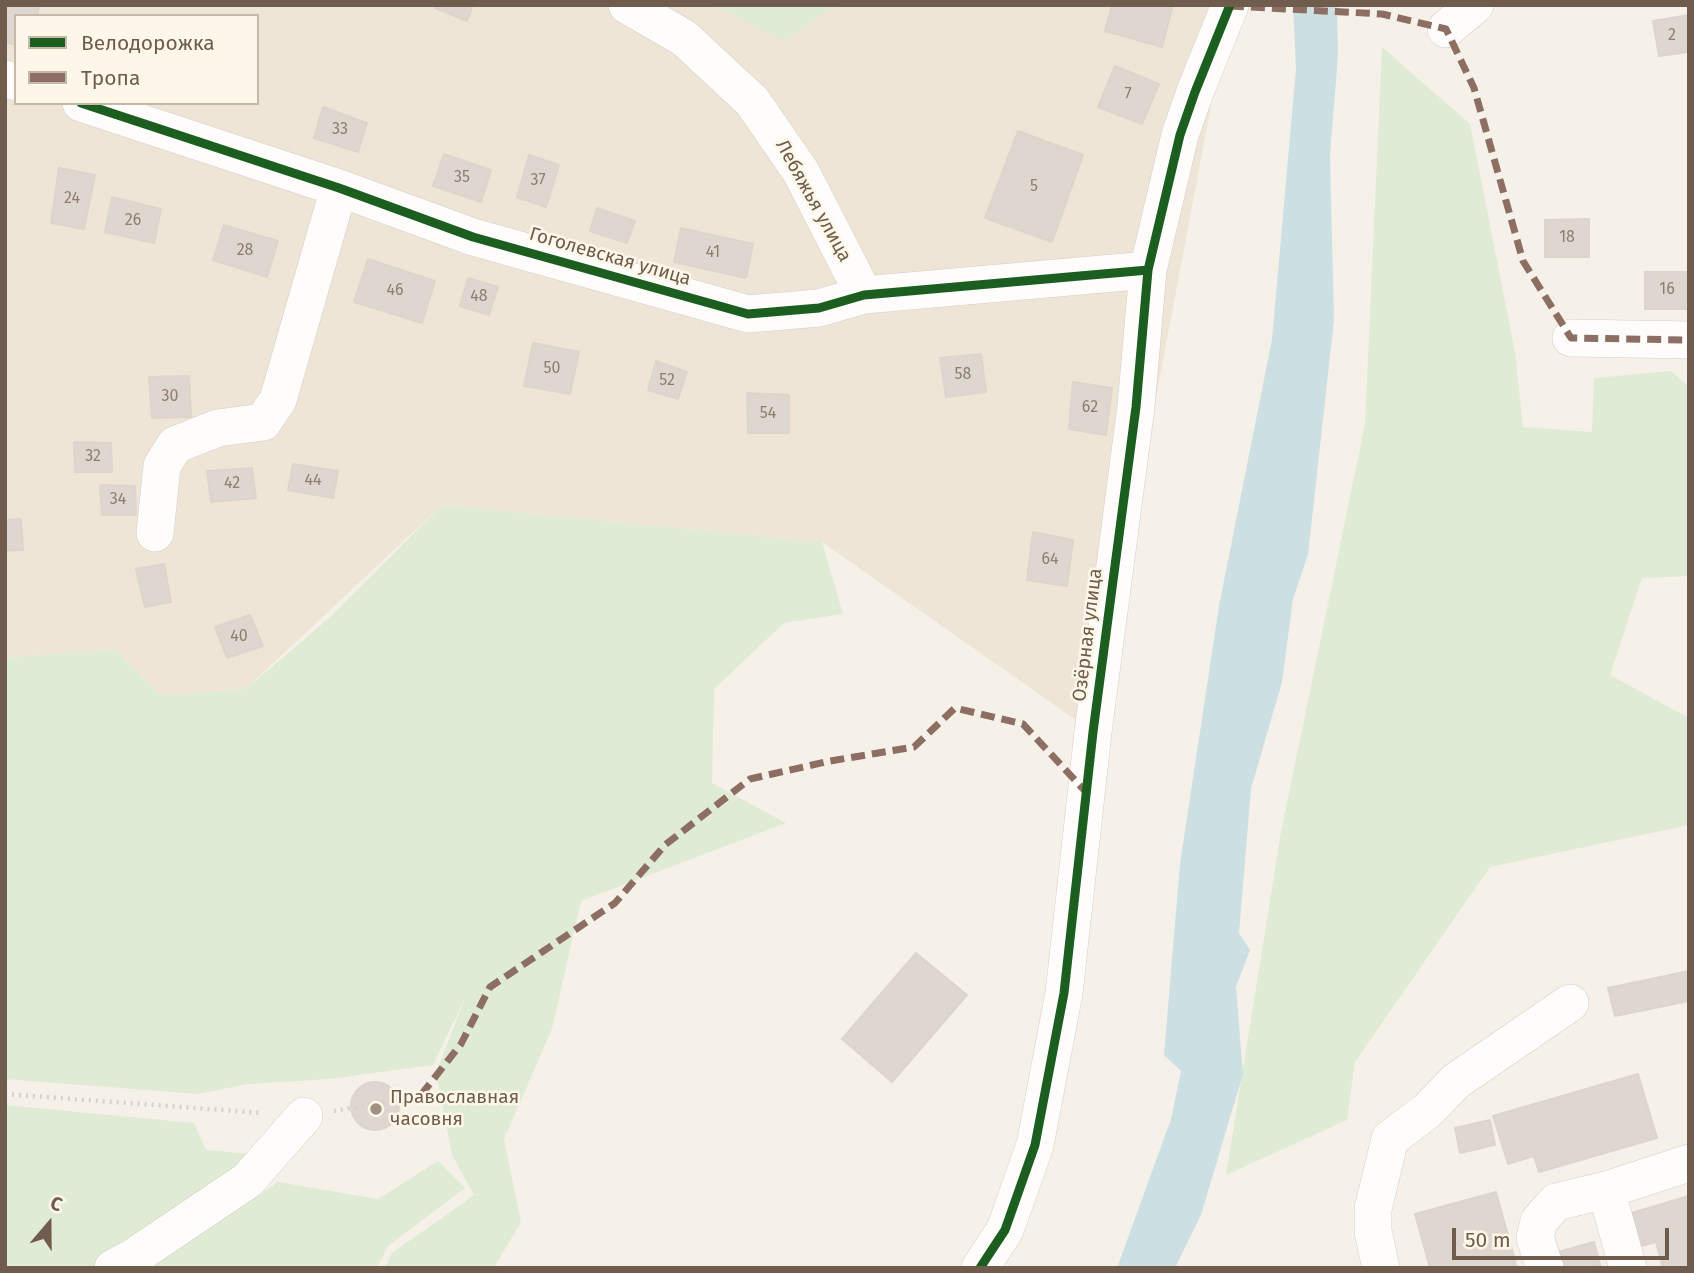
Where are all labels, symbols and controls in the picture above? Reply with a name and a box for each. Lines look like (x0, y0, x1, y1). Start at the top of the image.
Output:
legend (14, 14, 259, 105)
house number: 2 (1668, 26, 1676, 46)
text: Велодорожка (81, 30, 215, 56)
text: Тропа (81, 65, 140, 91)
house number: 7 (1124, 85, 1132, 105)
house number: 33 (332, 120, 348, 140)
street label: Лебяжья улица (770, 136, 856, 266)
house number: 35 (454, 168, 470, 188)
house number: 37 (530, 171, 546, 191)
house number: 5 (1030, 177, 1038, 197)
house number: 24 (64, 189, 80, 209)
house number: 26 (125, 211, 141, 231)
street label: Гоголевская улица (527, 223, 693, 291)
house number: 18 (1559, 228, 1575, 248)
house number: 28 (237, 241, 253, 261)
house number: 41 (706, 243, 720, 263)
house number: 16 (1659, 280, 1675, 300)
house number: 46 (386, 281, 404, 301)
house number: 48 (470, 287, 488, 307)
house number: 50 (544, 359, 560, 379)
house number: 58 (955, 365, 971, 385)
house number: 52 (659, 371, 675, 391)
house number: 30 (162, 387, 178, 407)
house number: 62 (1082, 398, 1098, 418)
house number: 54 (760, 404, 776, 424)
house number: 32 (85, 447, 101, 467)
house number: 44 (304, 471, 322, 491)
house number: 42 (224, 474, 240, 494)
house number: 34 (110, 490, 126, 510)
house number: 64 (1041, 550, 1059, 570)
street label: Озёрная улица (1069, 567, 1107, 703)
house number: 40 (230, 627, 248, 647)
place label: Православная часовня (390, 1087, 519, 1131)
marker: Православная часовня (368, 1101, 384, 1117)
north arrow (14, 1189, 84, 1259)
text: С (47, 1191, 65, 1216)
scale bar (1456, 1214, 1673, 1258)
text: 50 m (1465, 1227, 1511, 1253)

